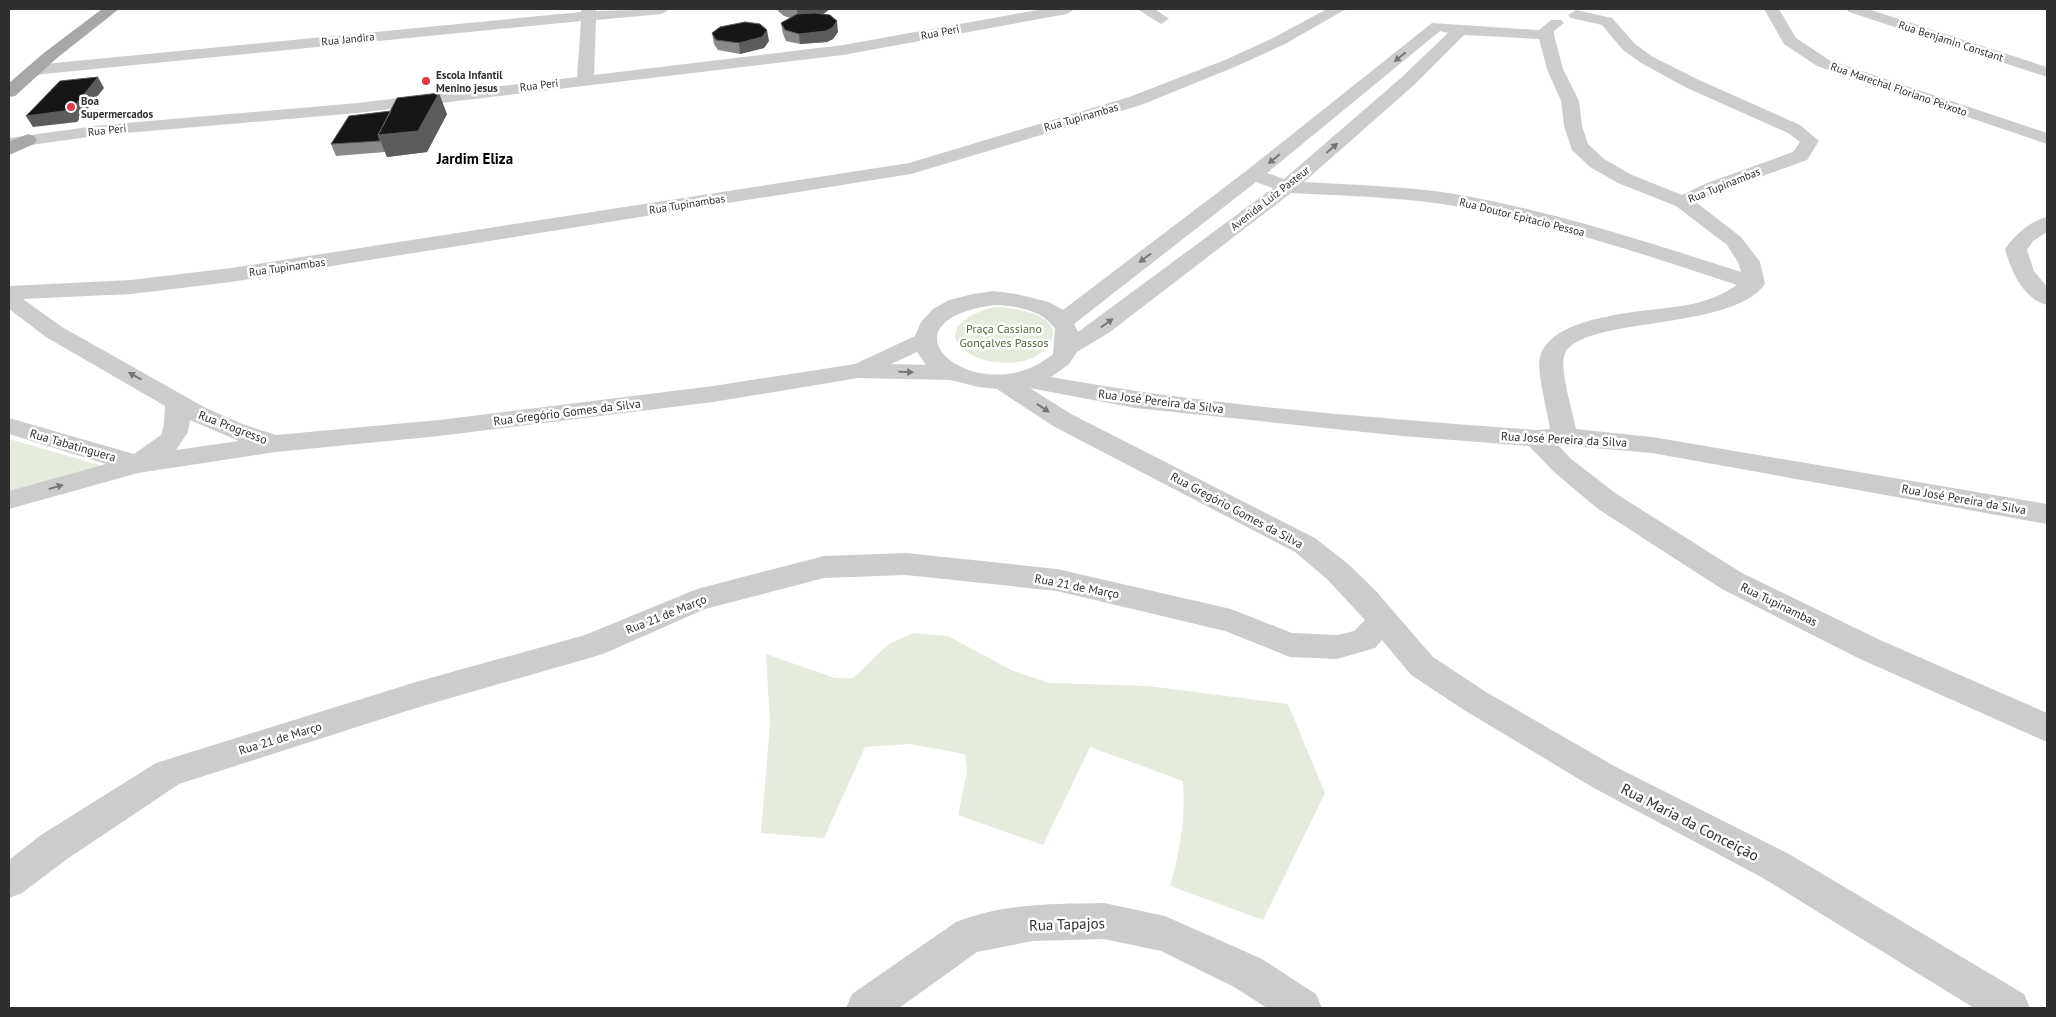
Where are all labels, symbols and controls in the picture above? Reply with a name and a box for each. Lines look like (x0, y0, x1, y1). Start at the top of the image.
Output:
street label: Rua Benjamin Constant (1897, 17, 2005, 65)
street label: Rua Peri (920, 21, 960, 43)
street label: Rua Jandira (321, 29, 375, 49)
one-way arrow (1394, 52, 1407, 63)
street label: Rua Marechal Floriano Peixoto (1829, 59, 1969, 119)
place label: Escola Infantil Menino jesus (436, 68, 503, 95)
marker: Escola Infantil Menino jesus (420, 75, 432, 87)
street label: Rua Peri (519, 76, 559, 94)
place label: Boa Supermercados (81, 94, 153, 121)
street label: Rua Tupinambas (1042, 100, 1120, 134)
marker: Boa Supermercados (65, 101, 77, 113)
street label: Rua Peri (87, 121, 127, 139)
one-way arrow (1325, 142, 1337, 154)
district label: Jardim Eliza (436, 149, 513, 168)
one-way arrow (1267, 154, 1280, 165)
street label: Avenida Luiz Pasteur (1228, 163, 1313, 233)
street label: Rua Tupinambas (1686, 164, 1762, 206)
street label: Rua Tupinambas (648, 191, 726, 217)
street label: Rua Doutor Epitacio Pessoa (1458, 195, 1586, 239)
one-way arrow (1139, 253, 1152, 264)
street label: Rua Tupinambas (248, 255, 326, 279)
one-way arrow (1100, 318, 1114, 328)
park label: Praça Cassiano Gonçalves Passos (959, 321, 1049, 350)
one-way arrow (898, 368, 914, 376)
one-way arrow (128, 372, 141, 381)
street label: Rua José Pereira da Silva (1097, 386, 1225, 416)
street label: Rua Gregório Gomes da Silva (493, 396, 641, 428)
one-way arrow (1036, 403, 1050, 412)
street label: Rua Progresso (196, 407, 270, 447)
street label: Rua Tabatinguera (28, 426, 118, 464)
street label: Rua José Pereira da Silva (1501, 428, 1628, 450)
street label: Rua Gregório Gomes da Silva (1168, 469, 1306, 551)
street label: Rua José Pereira da Silva (1900, 481, 2028, 517)
one-way arrow (48, 483, 63, 491)
street label: Rua 21 de Março (1033, 570, 1121, 602)
street label: Rua Tupinambas (1738, 579, 1820, 629)
street label: Rua 21 de Março (623, 591, 709, 637)
street label: Rua 21 de Março (237, 718, 323, 758)
street label: Rua Maria da Conceição (1618, 779, 1762, 865)
street label: Rua Tapajos (1029, 913, 1105, 935)

